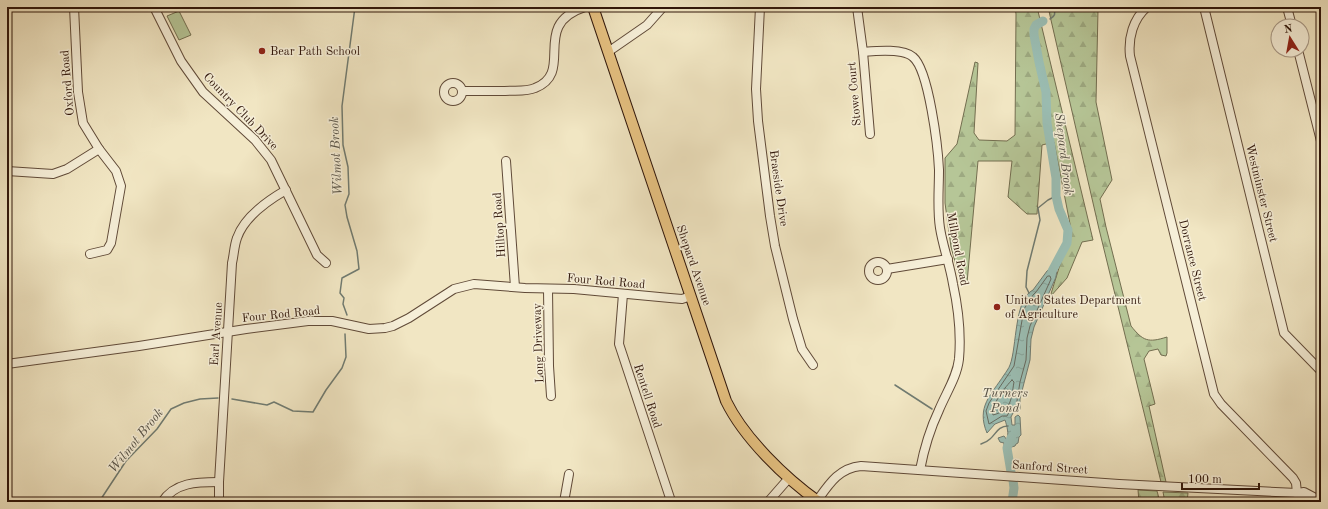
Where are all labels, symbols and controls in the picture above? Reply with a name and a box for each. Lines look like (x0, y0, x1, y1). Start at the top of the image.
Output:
north arrow (1270, 18, 1310, 58)
text: N (1283, 23, 1294, 36)
marker: Bear Path School (257, 46, 267, 56)
place label: Bear Path School (270, 46, 360, 58)
street label: Oxford Road (59, 50, 77, 116)
street label: Stowe Court (846, 61, 864, 127)
street label: Country Club Drive (201, 71, 280, 153)
water label: Shepard Brook (1052, 112, 1075, 196)
water label: Wilmot Brook (328, 116, 345, 196)
street label: Westminster Street (1243, 143, 1279, 244)
street label: Braeside Drive (767, 149, 789, 228)
street label: Hilltop Road (492, 192, 508, 258)
street label: Millpond Road (944, 211, 970, 287)
street label: Dorrance Street (1176, 218, 1208, 302)
street label: Shepard Avenue (674, 224, 713, 308)
street label: Four Rod Road (566, 273, 646, 291)
place label: United States Department of Agriculture (1005, 295, 1141, 321)
street label: Earl Avenue (209, 301, 225, 366)
street label: Long Driveway (532, 302, 546, 383)
marker: United States Department of Agriculture (992, 302, 1002, 312)
street label: Four Rod Road (241, 305, 321, 325)
street label: Rentell Road (631, 363, 663, 430)
water label: Turners Pond (982, 387, 1028, 415)
water label: Wilmot Brook (106, 406, 166, 476)
street label: Sanford Street (1012, 459, 1088, 477)
scale bar (1182, 465, 1259, 491)
text: 100 m (1188, 474, 1222, 486)

